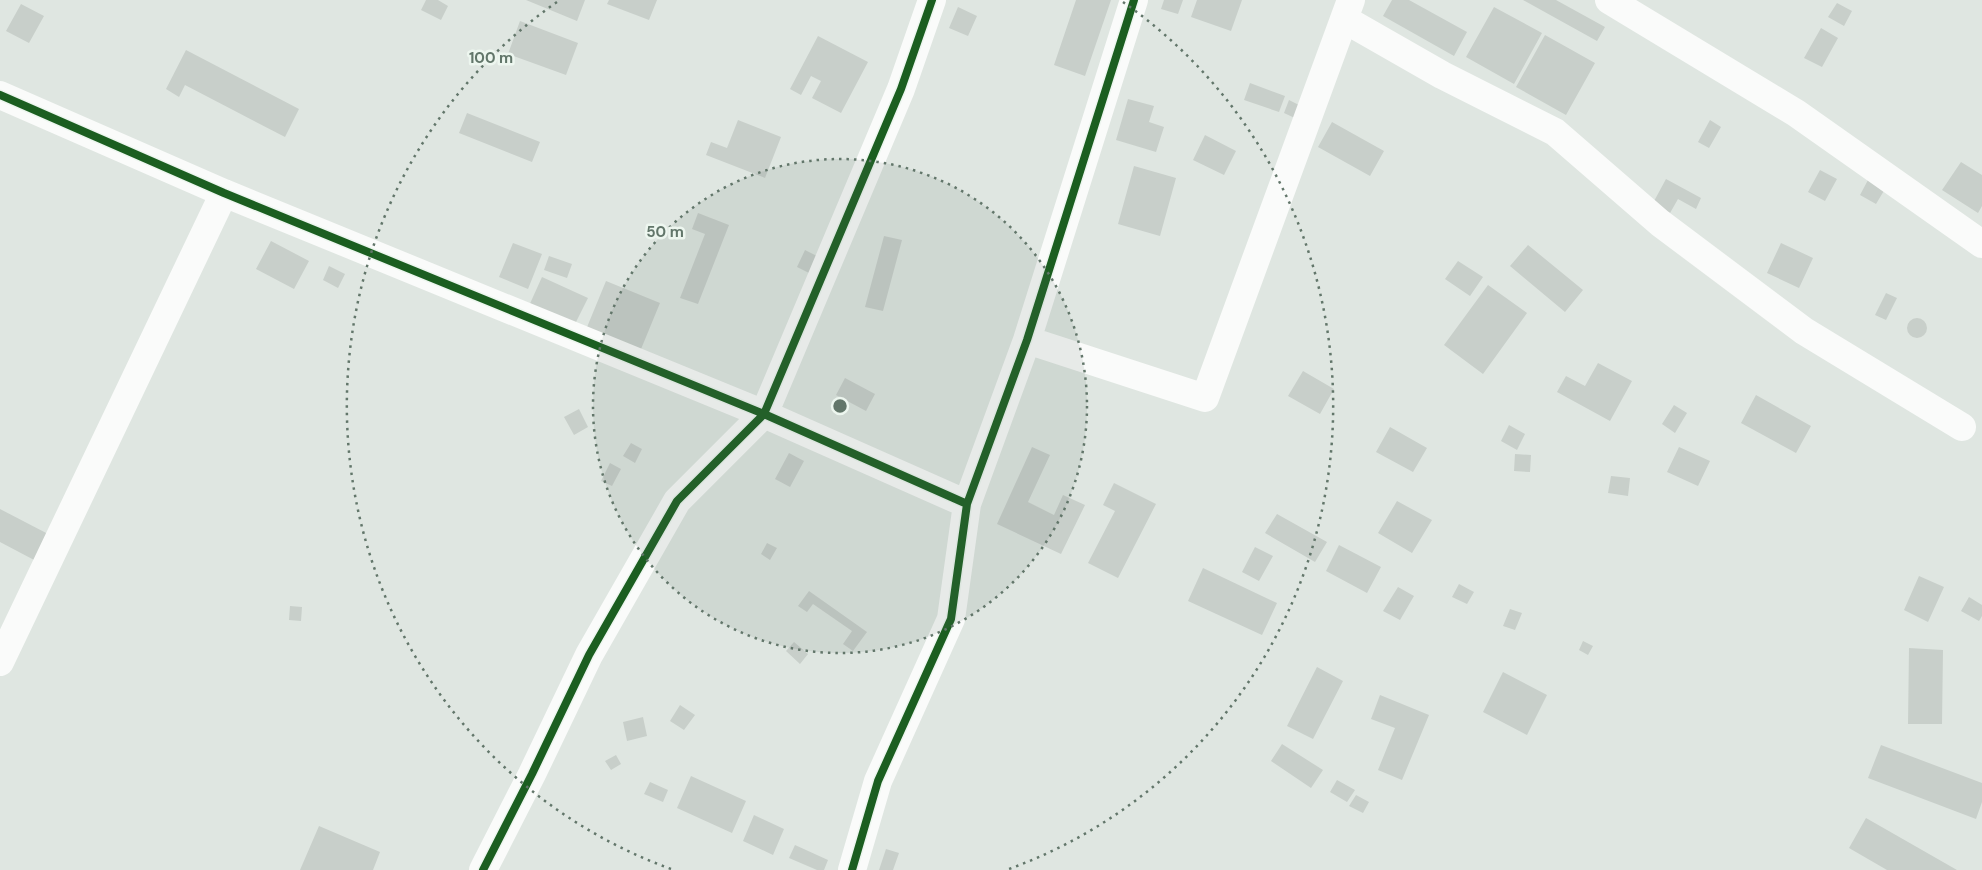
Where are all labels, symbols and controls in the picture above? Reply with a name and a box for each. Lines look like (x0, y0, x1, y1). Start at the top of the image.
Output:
text: 100 m (469, 48, 513, 68)
text: 50 m (646, 222, 684, 242)
centre of rings (831, 397, 849, 415)

